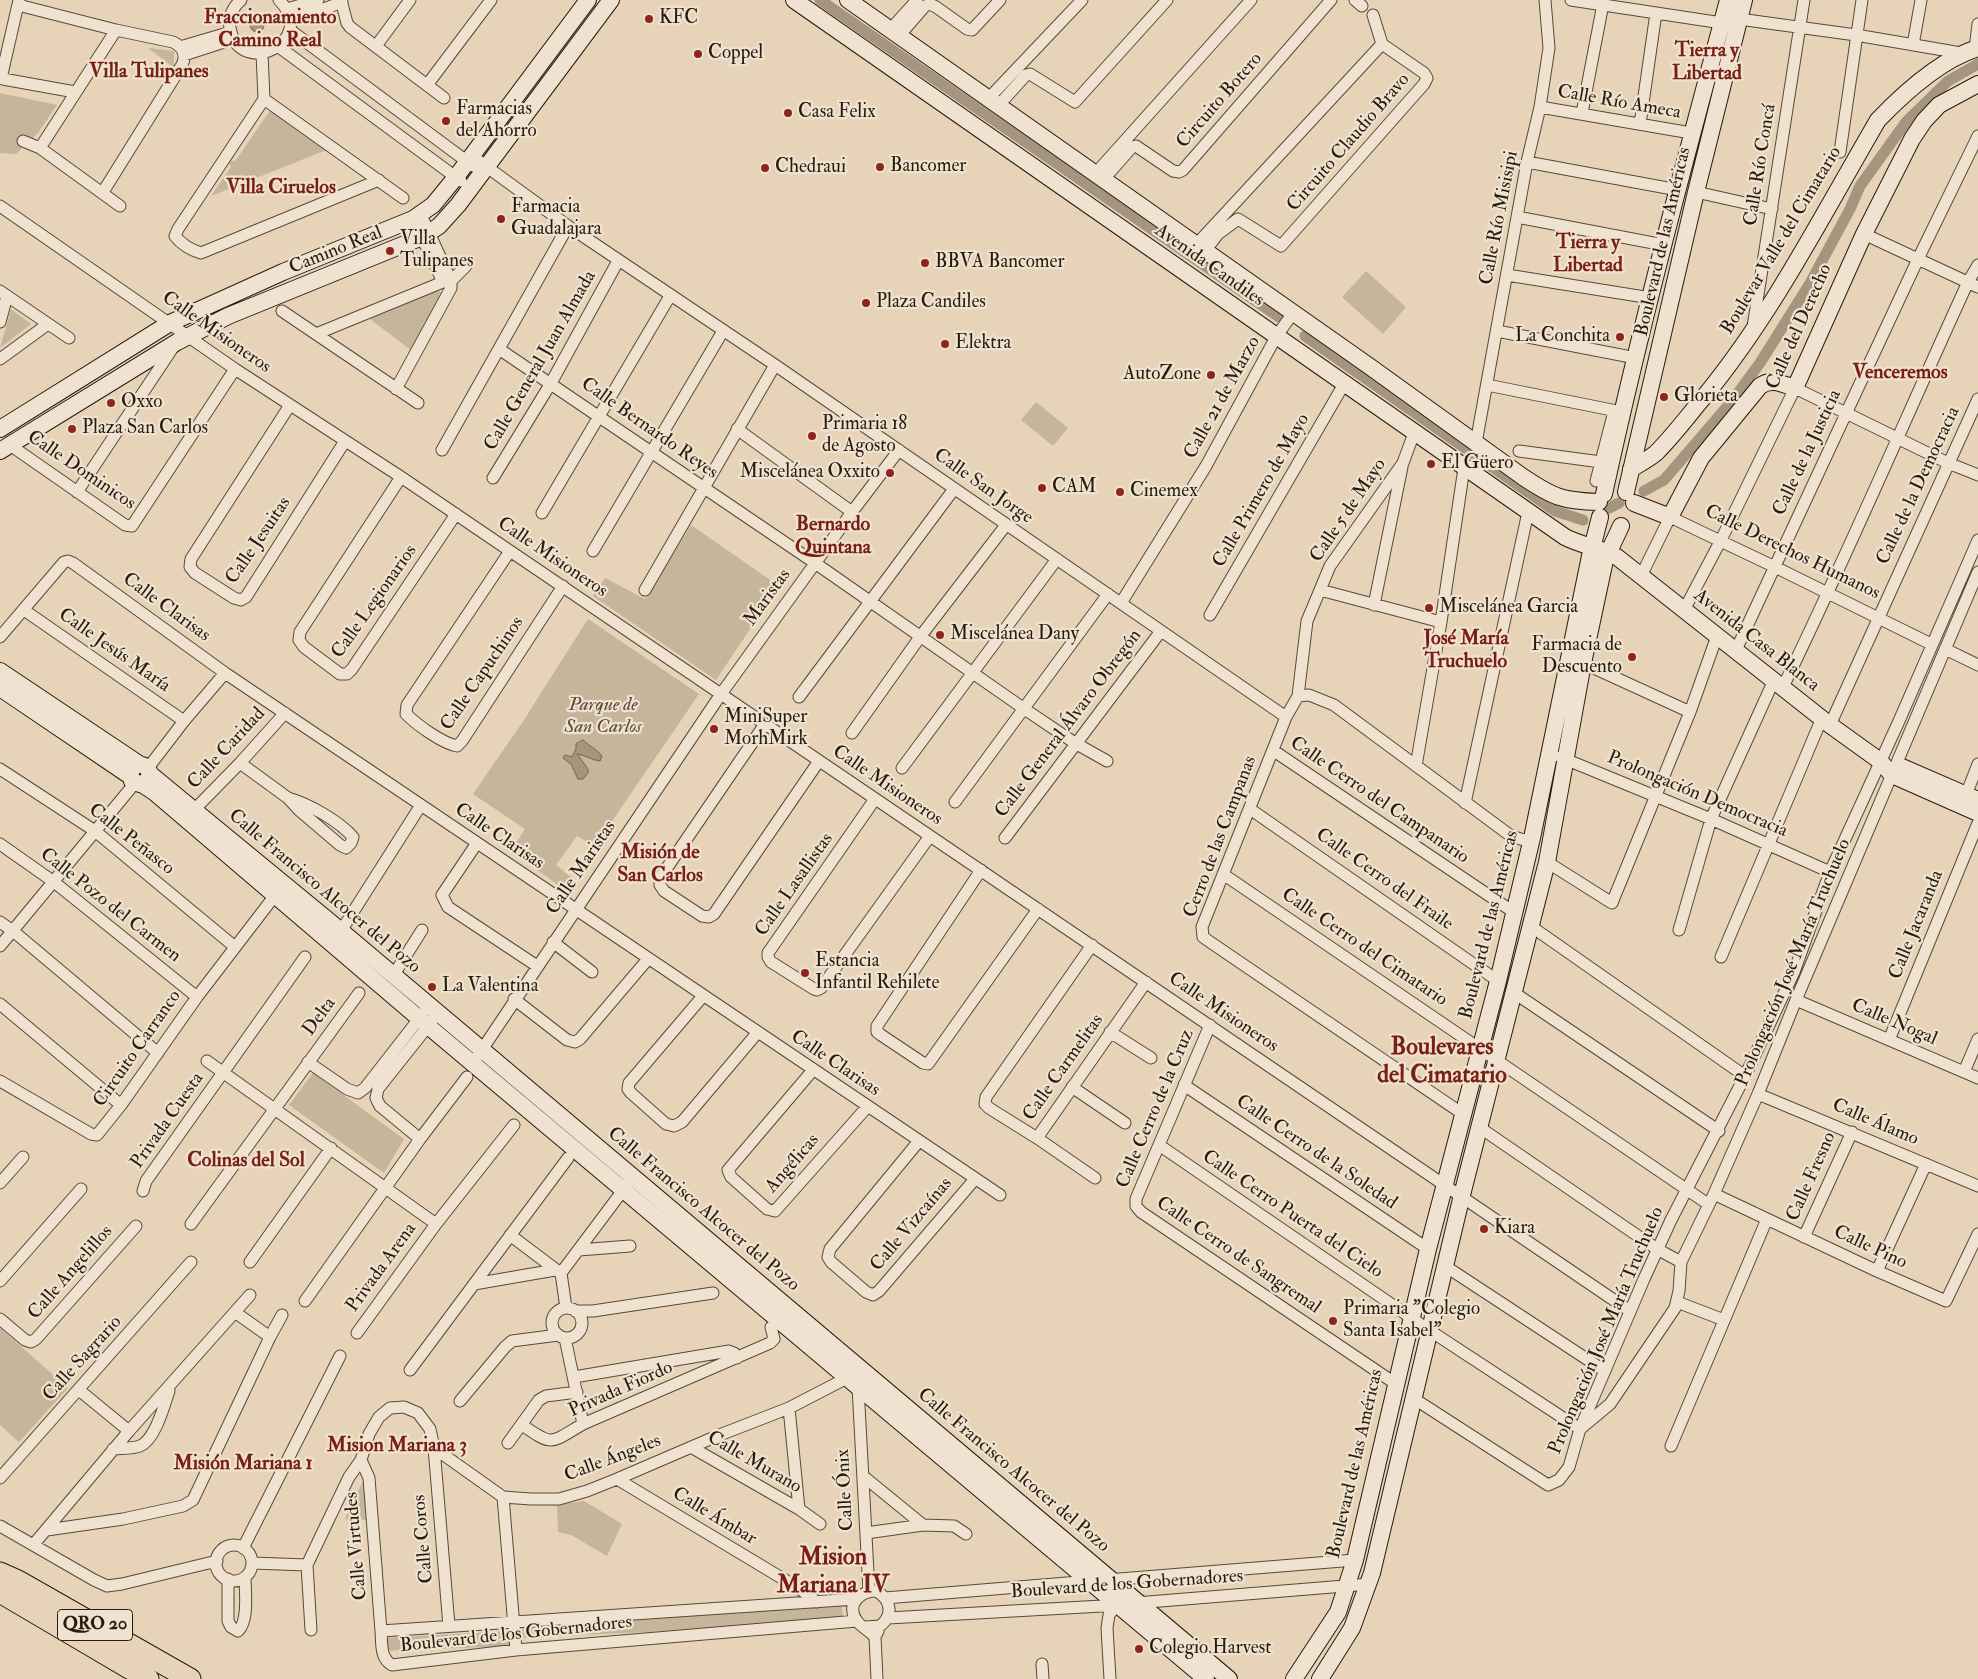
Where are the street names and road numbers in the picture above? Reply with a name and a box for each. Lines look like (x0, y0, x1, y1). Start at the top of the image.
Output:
street label: Circuito Botero (1172, 48, 1268, 154)
street label: Circuito Claudio Bravo (1283, 69, 1415, 217)
street label: Calle Río Ameca (1555, 81, 1683, 125)
street label: Calle Río Concá (1740, 102, 1782, 228)
street label: Boulevar Valle del Cimatario (1717, 143, 1847, 339)
street label: Boulevard de las Américas (1631, 145, 1697, 339)
street label: Calle Río Misisipi (1476, 149, 1524, 287)
street label: Avenida Candiles (1150, 220, 1268, 312)
street label: Camino Real (286, 222, 386, 280)
street label: Calle del Derecho (1762, 261, 1838, 393)
street label: Calle General Juan Almada (480, 267, 602, 455)
street label: Calle Misioneros (157, 287, 275, 379)
street label: Calle 21 de Marzo (1180, 333, 1266, 463)
street label: Calle Bernardo Reyes (576, 373, 722, 485)
street label: Calle de la Justicia (1769, 386, 1847, 520)
street label: Calle de la Democracia (1872, 403, 1966, 569)
street label: Calle Primero de Mayo (1209, 410, 1315, 572)
street label: Calle Dominicos (23, 426, 139, 516)
street label: Calle San Jorge (929, 444, 1037, 530)
street label: Calle 5 de Mayo (1306, 455, 1392, 567)
street label: Calle Jesuitas (222, 493, 296, 589)
street label: Calle Derechos Humanos (1701, 501, 1883, 605)
street label: Calle Misioneros (493, 513, 611, 603)
street label: Calle Legionarios (327, 541, 423, 663)
street label: Maristas (740, 565, 796, 631)
street label: Calle Clarisas (118, 569, 214, 647)
street label: Avenida Casa Blanca (1688, 585, 1824, 697)
street label: Calle Jesús María (54, 604, 174, 698)
street label: Calle Capuchinos (437, 613, 529, 735)
street label: Calle General Álvaro Obregón (991, 625, 1147, 823)
street label: Calle Caridad (183, 703, 271, 795)
street label: Calle Cerro del Campanario (1285, 733, 1473, 869)
street label: Calle Misioneros (828, 741, 946, 831)
street label: Prolongación Democracia (1603, 747, 1791, 843)
street label: Cerro de las Campanas (1180, 753, 1262, 921)
street label: Calle Peñasco (84, 799, 178, 881)
street label: Calle Clarisas (450, 799, 548, 875)
street label: Calle Francisco Alcocer del Pozo (223, 805, 425, 979)
street label: Calle Maristas (542, 817, 622, 919)
street label: Calle Cerro del Fraile (1311, 824, 1457, 936)
street label: Boulevard de las Américas (1456, 828, 1524, 1022)
street label: Calle Lasallistas (751, 829, 839, 941)
street label: Prolongación José María Truchuelo (1731, 836, 1857, 1090)
street label: Calle Pozo del Carmen (35, 844, 185, 968)
street label: Calle Jacaranda (1885, 867, 1949, 983)
street label: Calle Cerro del Cimatario (1277, 884, 1451, 1012)
street label: Calle Misioneros (1164, 968, 1282, 1058)
street label: Circuito Carranco (89, 986, 187, 1112)
street label: Delta (298, 993, 342, 1041)
street label: Calle Nogal (1848, 995, 1940, 1051)
street label: Calle Carmelitas (1019, 1010, 1109, 1126)
street label: Calle Clarisas (786, 1026, 884, 1102)
street label: Calle Cerro de la Cruz (1112, 1026, 1200, 1192)
street label: Privada Cuesta (127, 1069, 209, 1173)
street label: Calle Cerro de la Soledad (1231, 1091, 1401, 1215)
street label: Calle Álamo (1828, 1095, 1922, 1151)
street label: Calle Francisco Alcocer del Pozo (602, 1123, 804, 1297)
street label: Calle Fresno (1782, 1129, 1842, 1225)
street label: Angélicas (761, 1130, 825, 1198)
street label: Calle Cerro Puerta del Cielo (1197, 1146, 1387, 1284)
street label: Calle Vizcaínas (866, 1173, 958, 1277)
street label: Calle Cerro de Sangremal (1151, 1192, 1325, 1320)
street label: Prolongación José María Truchuelo (1544, 1204, 1670, 1458)
street label: Privada Arena (342, 1219, 422, 1317)
street label: Calle Angelillos (24, 1221, 118, 1325)
street label: Calle Pino (1830, 1221, 1910, 1275)
street label: Calle Sagrario (39, 1312, 127, 1406)
street label: Privada Fiordo (565, 1357, 677, 1423)
street label: Boulevard de las Américas (1323, 1367, 1389, 1561)
street label: Calle Francisco Alcocer del Pozo (912, 1384, 1114, 1558)
street label: Calle Murano (703, 1427, 805, 1499)
street label: Calle Ángeles (561, 1430, 665, 1488)
street label: Calle Ónix (832, 1448, 860, 1532)
street label: Calle Ámbar (668, 1483, 760, 1551)
street label: Calle Virtudes (341, 1491, 373, 1601)
street label: Calle Coros (409, 1494, 439, 1584)
street label: Boulevard de los Gobernadores (1010, 1565, 1244, 1605)
road number: QRO 20 (58, 1610, 132, 1640)
street label: Boulevard de los Gobernadores (399, 1611, 633, 1659)

